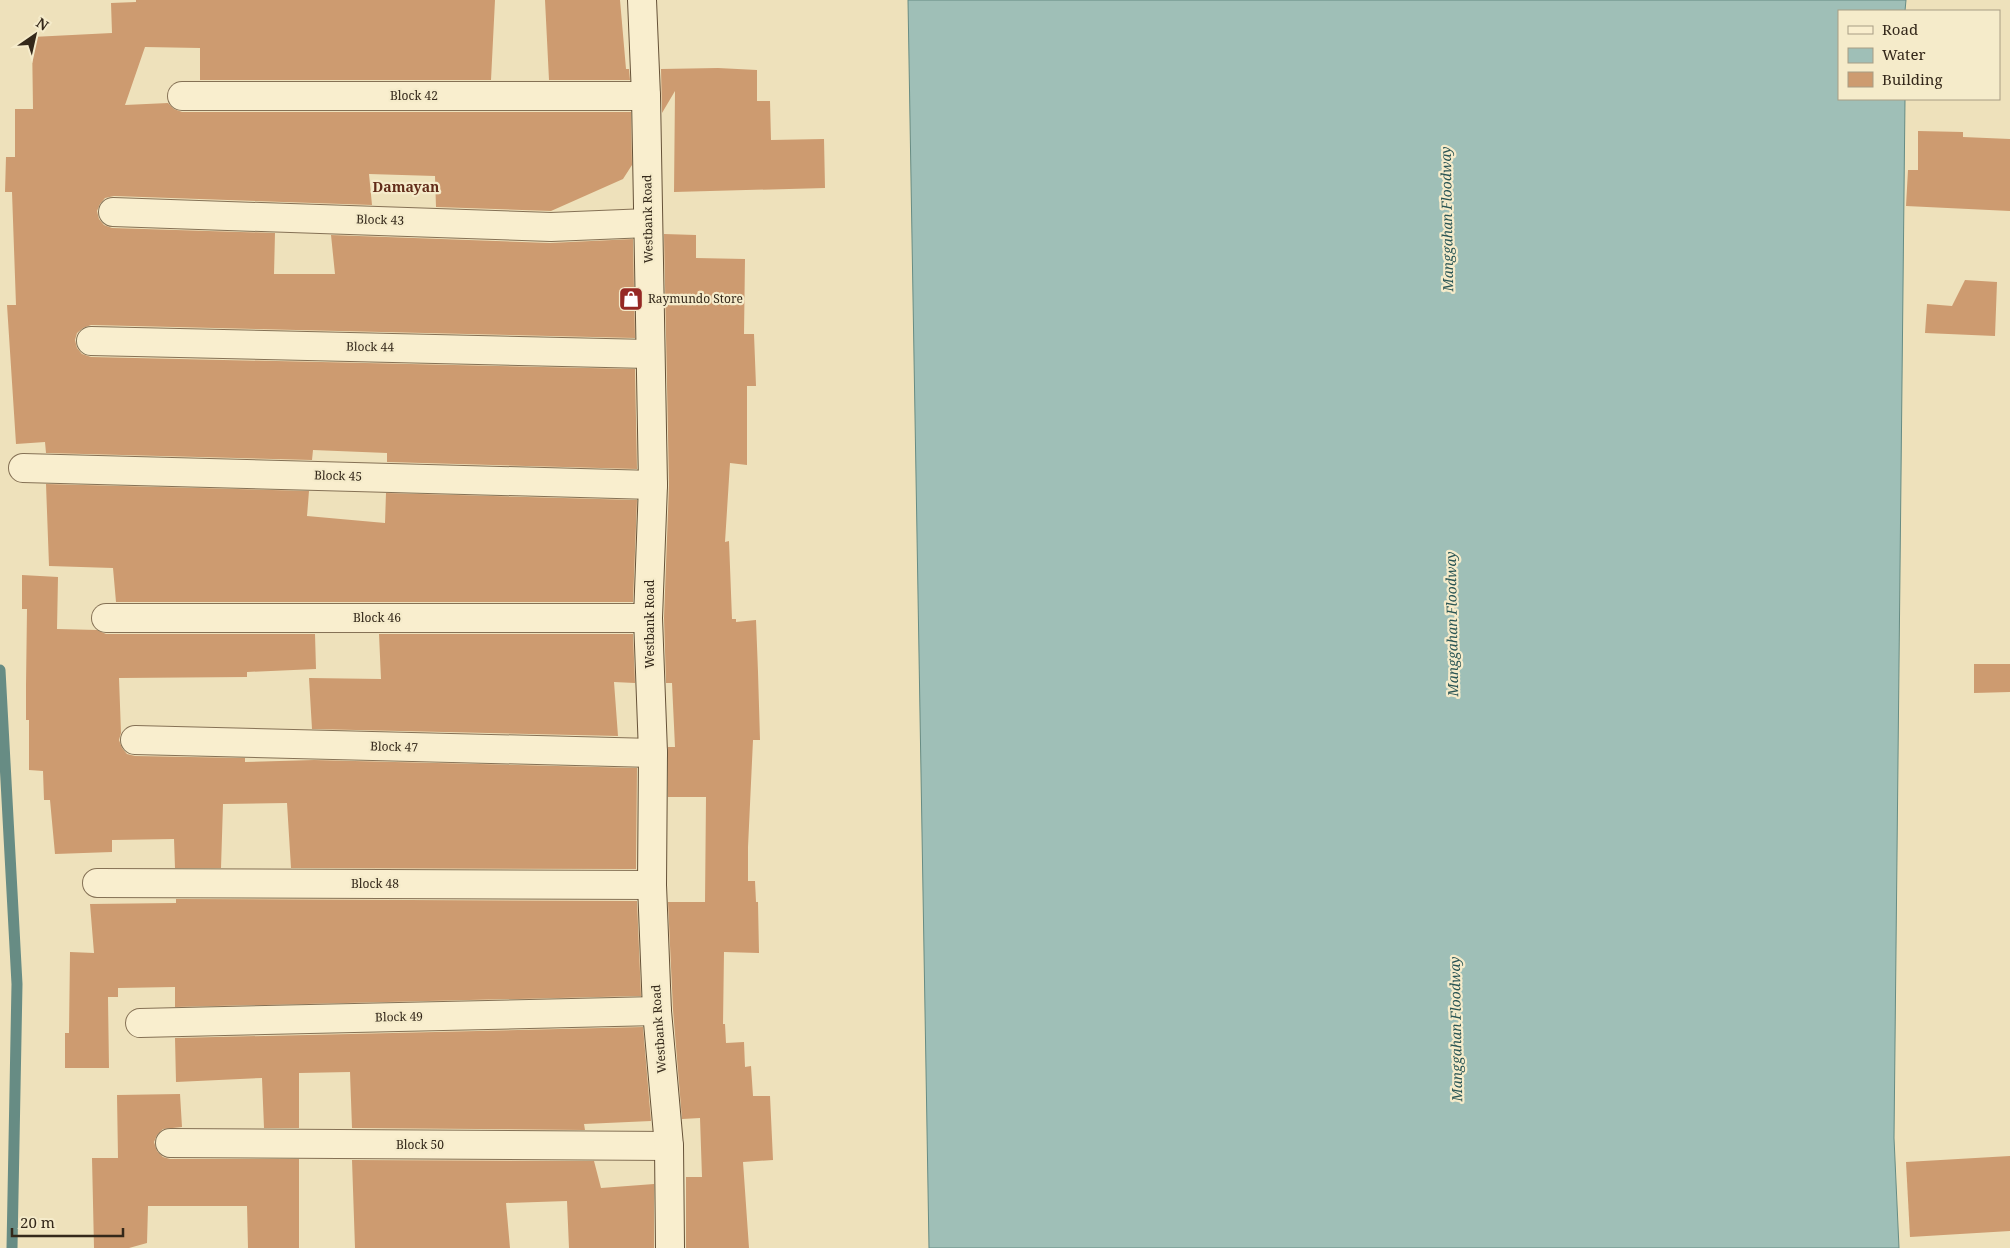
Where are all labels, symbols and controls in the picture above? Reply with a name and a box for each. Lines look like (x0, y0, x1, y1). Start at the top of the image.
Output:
north arrow (10, 10, 60, 60)
legend (1838, 10, 2000, 100)
text: N (33, 13, 52, 35)
text: Road (1882, 19, 1918, 39)
text: Water (1882, 44, 1925, 64)
text: Building (1882, 69, 1943, 89)
street label: Block 42 (390, 87, 438, 104)
water label: Manggahan Floodway (1436, 146, 1457, 293)
street label: Westbank Road (638, 174, 657, 264)
district label: Damayan (373, 177, 439, 196)
street label: Block 43 (356, 210, 405, 229)
shop icon: Raymundo Store (618, 286, 644, 312)
place label: Raymundo Store (648, 290, 743, 307)
street label: Block 44 (346, 338, 394, 355)
street label: Block 45 (314, 466, 362, 485)
water label: Manggahan Floodway (1441, 551, 1462, 698)
street label: Westbank Road (641, 579, 658, 668)
street label: Block 46 (353, 609, 401, 626)
street label: Block 47 (370, 737, 419, 756)
street label: Block 48 (351, 875, 399, 892)
water label: Manggahan Floodway (1445, 956, 1466, 1103)
street label: Westbank Road (647, 984, 670, 1074)
street label: Block 49 (375, 1008, 423, 1025)
street label: Block 50 (396, 1136, 444, 1153)
scale bar (12, 1206, 124, 1238)
text: 20 m (20, 1212, 55, 1232)

